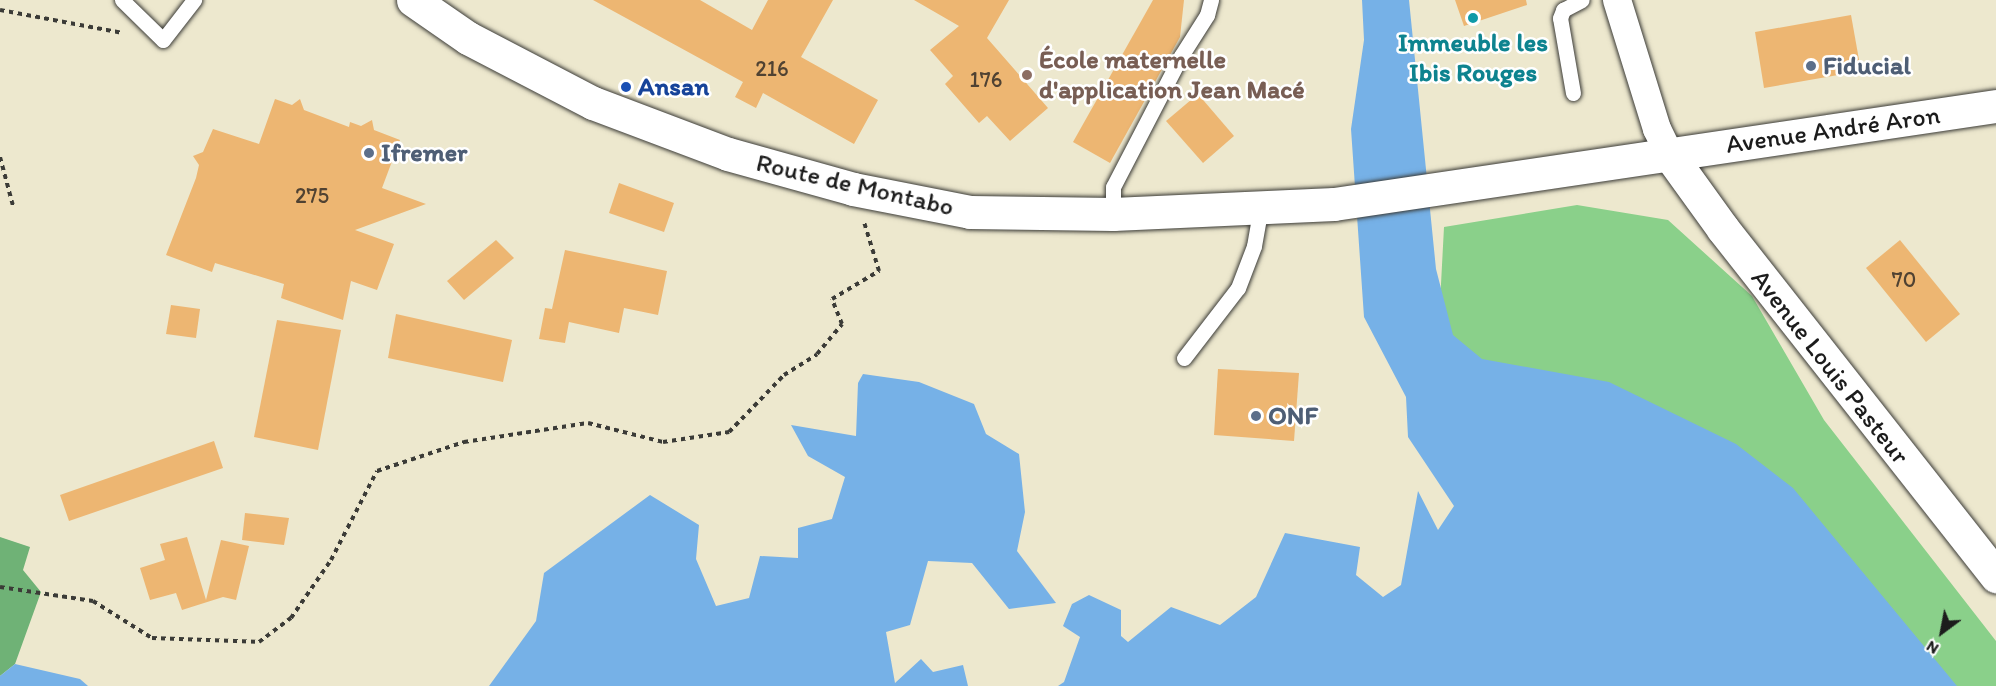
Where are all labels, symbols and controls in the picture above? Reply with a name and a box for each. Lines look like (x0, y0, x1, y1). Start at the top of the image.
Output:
marker: Immeuble les Ibis Rouges (1466, 11, 1480, 25)
place label: Immeuble les Ibis Rouges (1398, 27, 1548, 88)
place label: École maternelle d'application Jean Macé (1039, 44, 1305, 106)
place label: Fiducial (1823, 50, 1911, 82)
house number: 216 (755, 56, 789, 82)
marker: Fiducial (1804, 59, 1818, 73)
house number: 176 (970, 67, 1002, 93)
marker: École maternelle d'application Jean Macé (1020, 68, 1034, 82)
place label: Ansan (638, 71, 709, 103)
marker: Ansan (619, 80, 633, 94)
street label: Avenue André Aron (1724, 100, 1942, 160)
place label: Ifremer (381, 137, 467, 169)
marker: Ifremer (362, 146, 376, 160)
street label: Route de Montabo (753, 147, 957, 223)
house number: 275 (295, 183, 329, 209)
street label: Avenue Louis Pasteur (1745, 264, 1915, 470)
house number: 70 (1892, 267, 1916, 293)
place label: ONF (1268, 400, 1318, 432)
marker: ONF (1249, 409, 1263, 423)
north arrow (1912, 602, 1972, 662)
text: N (1923, 637, 1942, 659)

